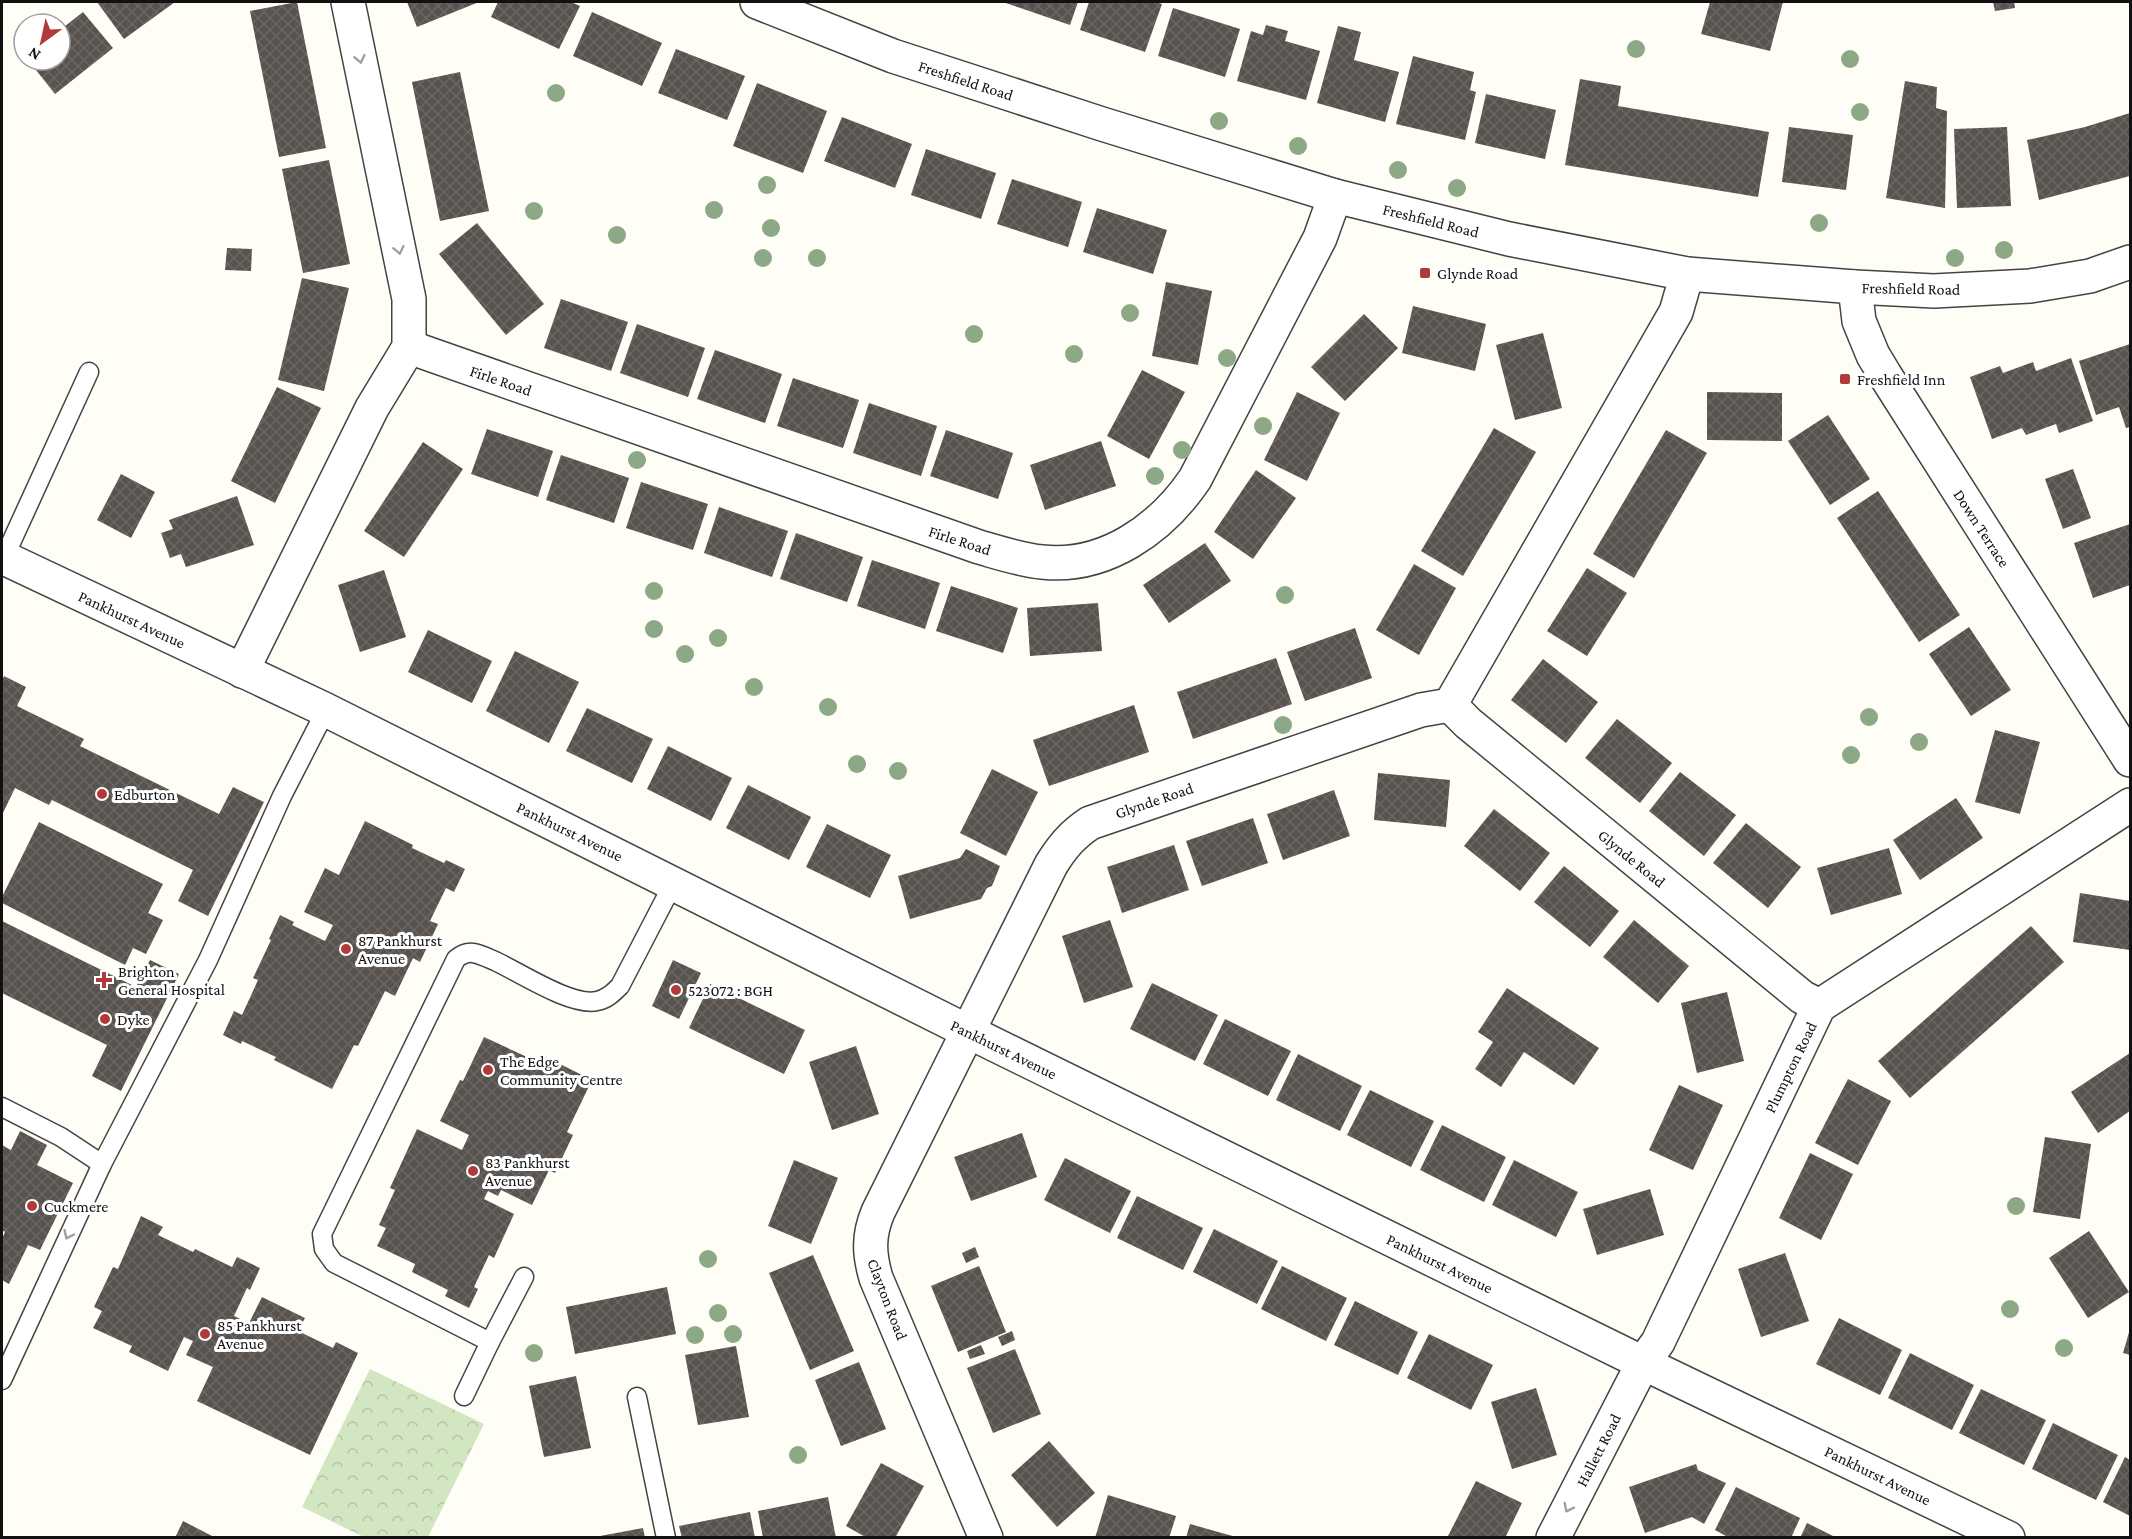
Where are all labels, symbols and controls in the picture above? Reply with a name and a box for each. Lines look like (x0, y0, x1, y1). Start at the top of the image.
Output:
north arrow (12, 12, 72, 72)
text: N (25, 44, 43, 64)
one-way arrow (353, 54, 366, 64)
street label: Freshfield Road (916, 57, 1016, 104)
street label: Freshfield Road (1381, 200, 1481, 241)
one-way arrow (392, 245, 405, 255)
place label: Glynde Road (1437, 265, 1519, 283)
marker: Glynde Road (1418, 266, 1432, 280)
street label: Freshfield Road (1862, 279, 1961, 298)
street label: Firle Road (468, 362, 535, 399)
place label: Freshfield Inn (1857, 371, 1946, 388)
marker: Freshfield Inn (1838, 372, 1852, 386)
street label: Down Terrace (1950, 486, 2013, 570)
street label: Firle Road (927, 522, 994, 559)
street label: Pankhurst Avenue (76, 587, 188, 652)
street label: Glynde Road (1113, 779, 1196, 823)
place label: Edburton (114, 786, 176, 803)
marker: Edburton (95, 787, 109, 801)
street label: Pankhurst Avenue (514, 798, 626, 864)
street label: Glynde Road (1594, 826, 1669, 892)
place label: 87 Pankhurst Avenue (358, 932, 443, 967)
marker: 87 Pankhurst Avenue (339, 942, 353, 956)
place label: Brighton General Hospital (118, 963, 225, 999)
marker: Brighton General Hospital (95, 971, 113, 989)
place label: 523072 : BGH (688, 982, 773, 999)
marker: 523072 : BGH (669, 983, 683, 997)
place label: Dyke (117, 1011, 150, 1029)
marker: Dyke (98, 1012, 112, 1026)
street label: Pankhurst Avenue (948, 1016, 1060, 1082)
street label: Plumpton Road (1761, 1018, 1821, 1116)
place label: The Edge Community Centre (500, 1053, 623, 1089)
marker: The Edge Community Centre (481, 1063, 495, 1077)
place label: 83 Pankhurst Avenue (485, 1154, 570, 1189)
marker: 83 Pankhurst Avenue (466, 1164, 480, 1178)
place label: Cuckmere (44, 1198, 108, 1215)
marker: Cuckmere (25, 1199, 39, 1213)
one-way arrow (64, 1229, 76, 1240)
street label: Pankhurst Avenue (1384, 1230, 1496, 1296)
street label: Clayton Road (863, 1256, 911, 1343)
place label: 85 Pankhurst Avenue (217, 1317, 302, 1352)
marker: 85 Pankhurst Avenue (198, 1327, 212, 1341)
street label: Hallett Road (1573, 1410, 1624, 1489)
street label: Pankhurst Avenue (1822, 1442, 1934, 1508)
one-way arrow (1564, 1502, 1575, 1513)

